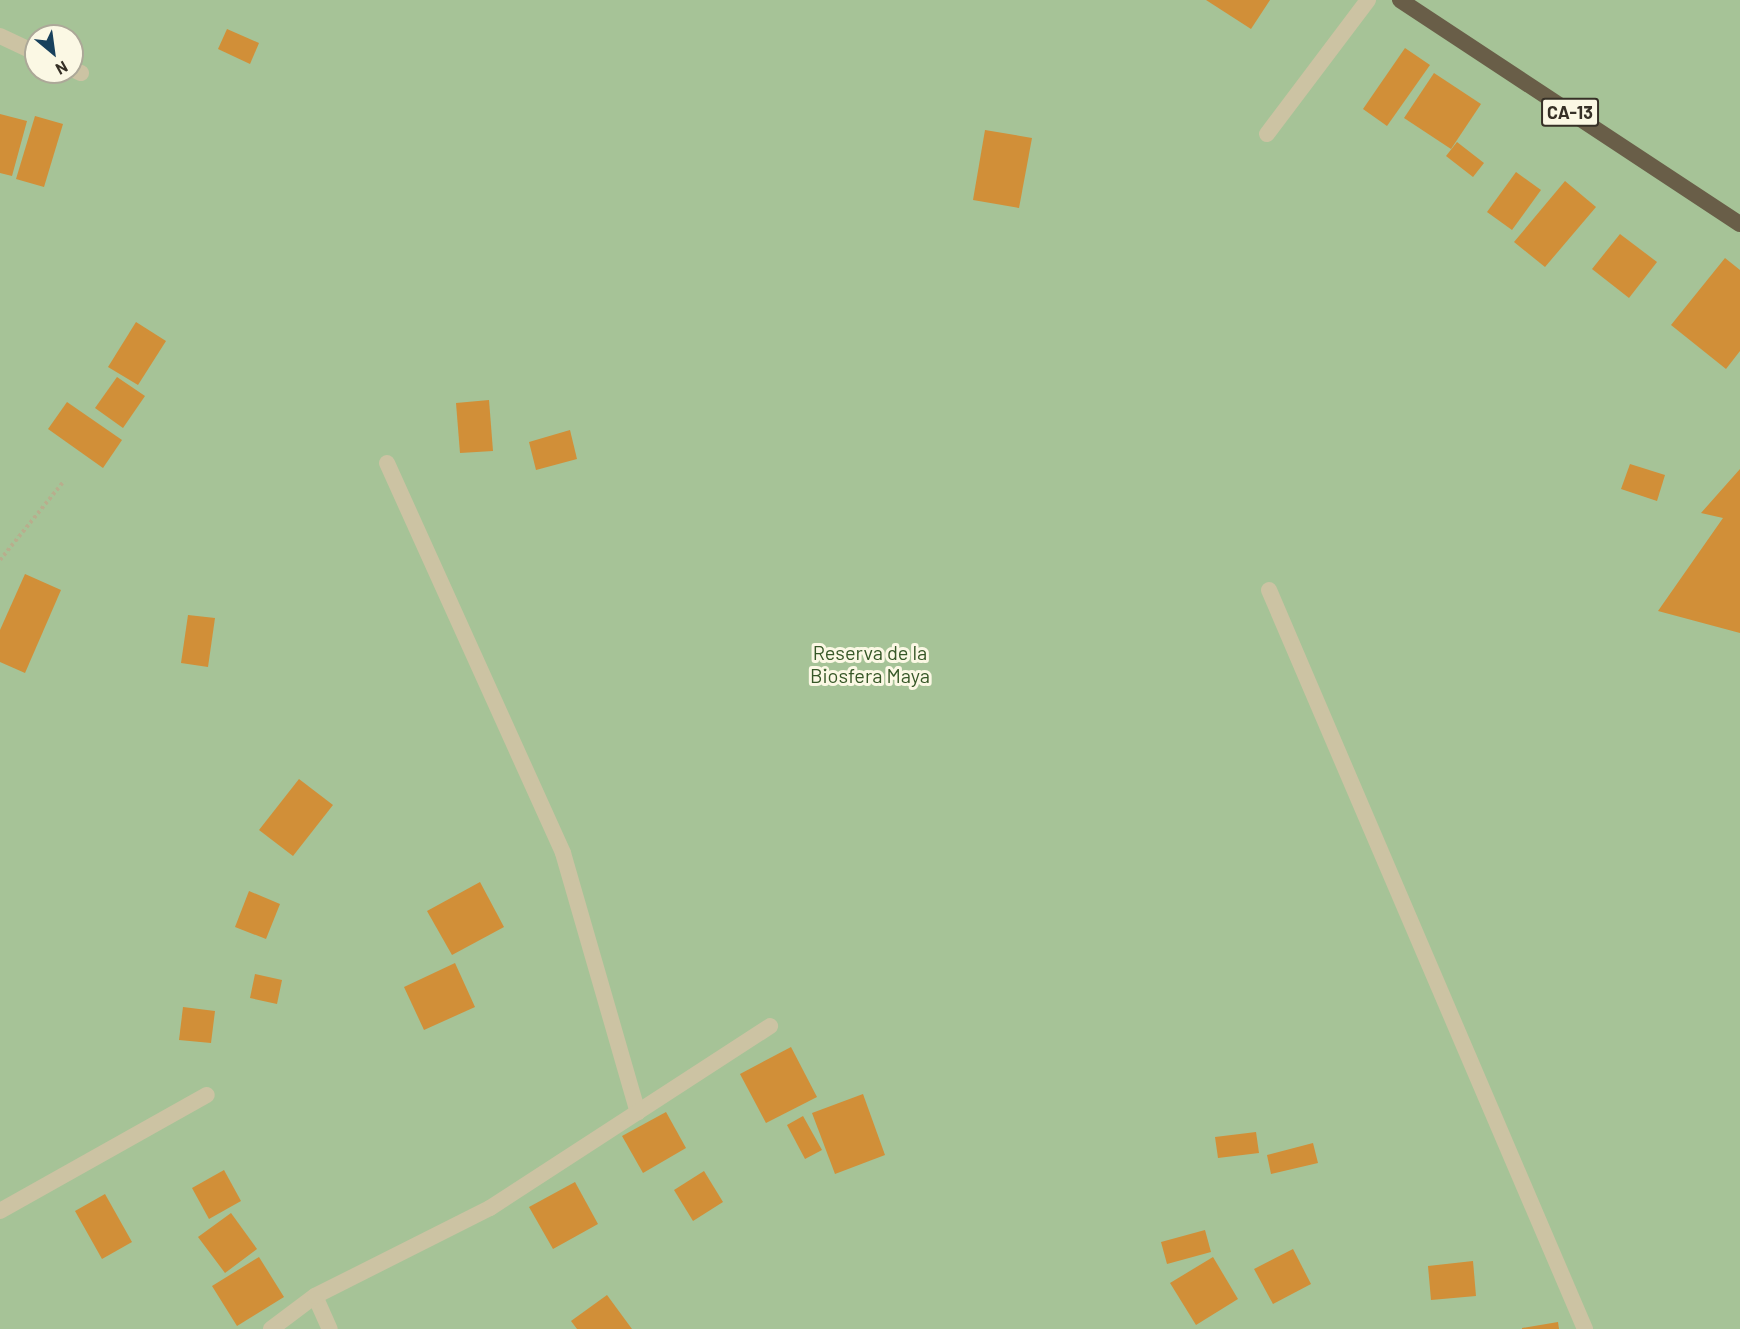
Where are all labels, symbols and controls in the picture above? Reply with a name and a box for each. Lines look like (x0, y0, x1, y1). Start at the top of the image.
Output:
north arrow (24, 24, 84, 84)
text: N (53, 58, 71, 79)
road number: CA-13 (1540, 97, 1600, 127)
park label: Reserva de la Biosfera Maya (810, 641, 930, 688)

